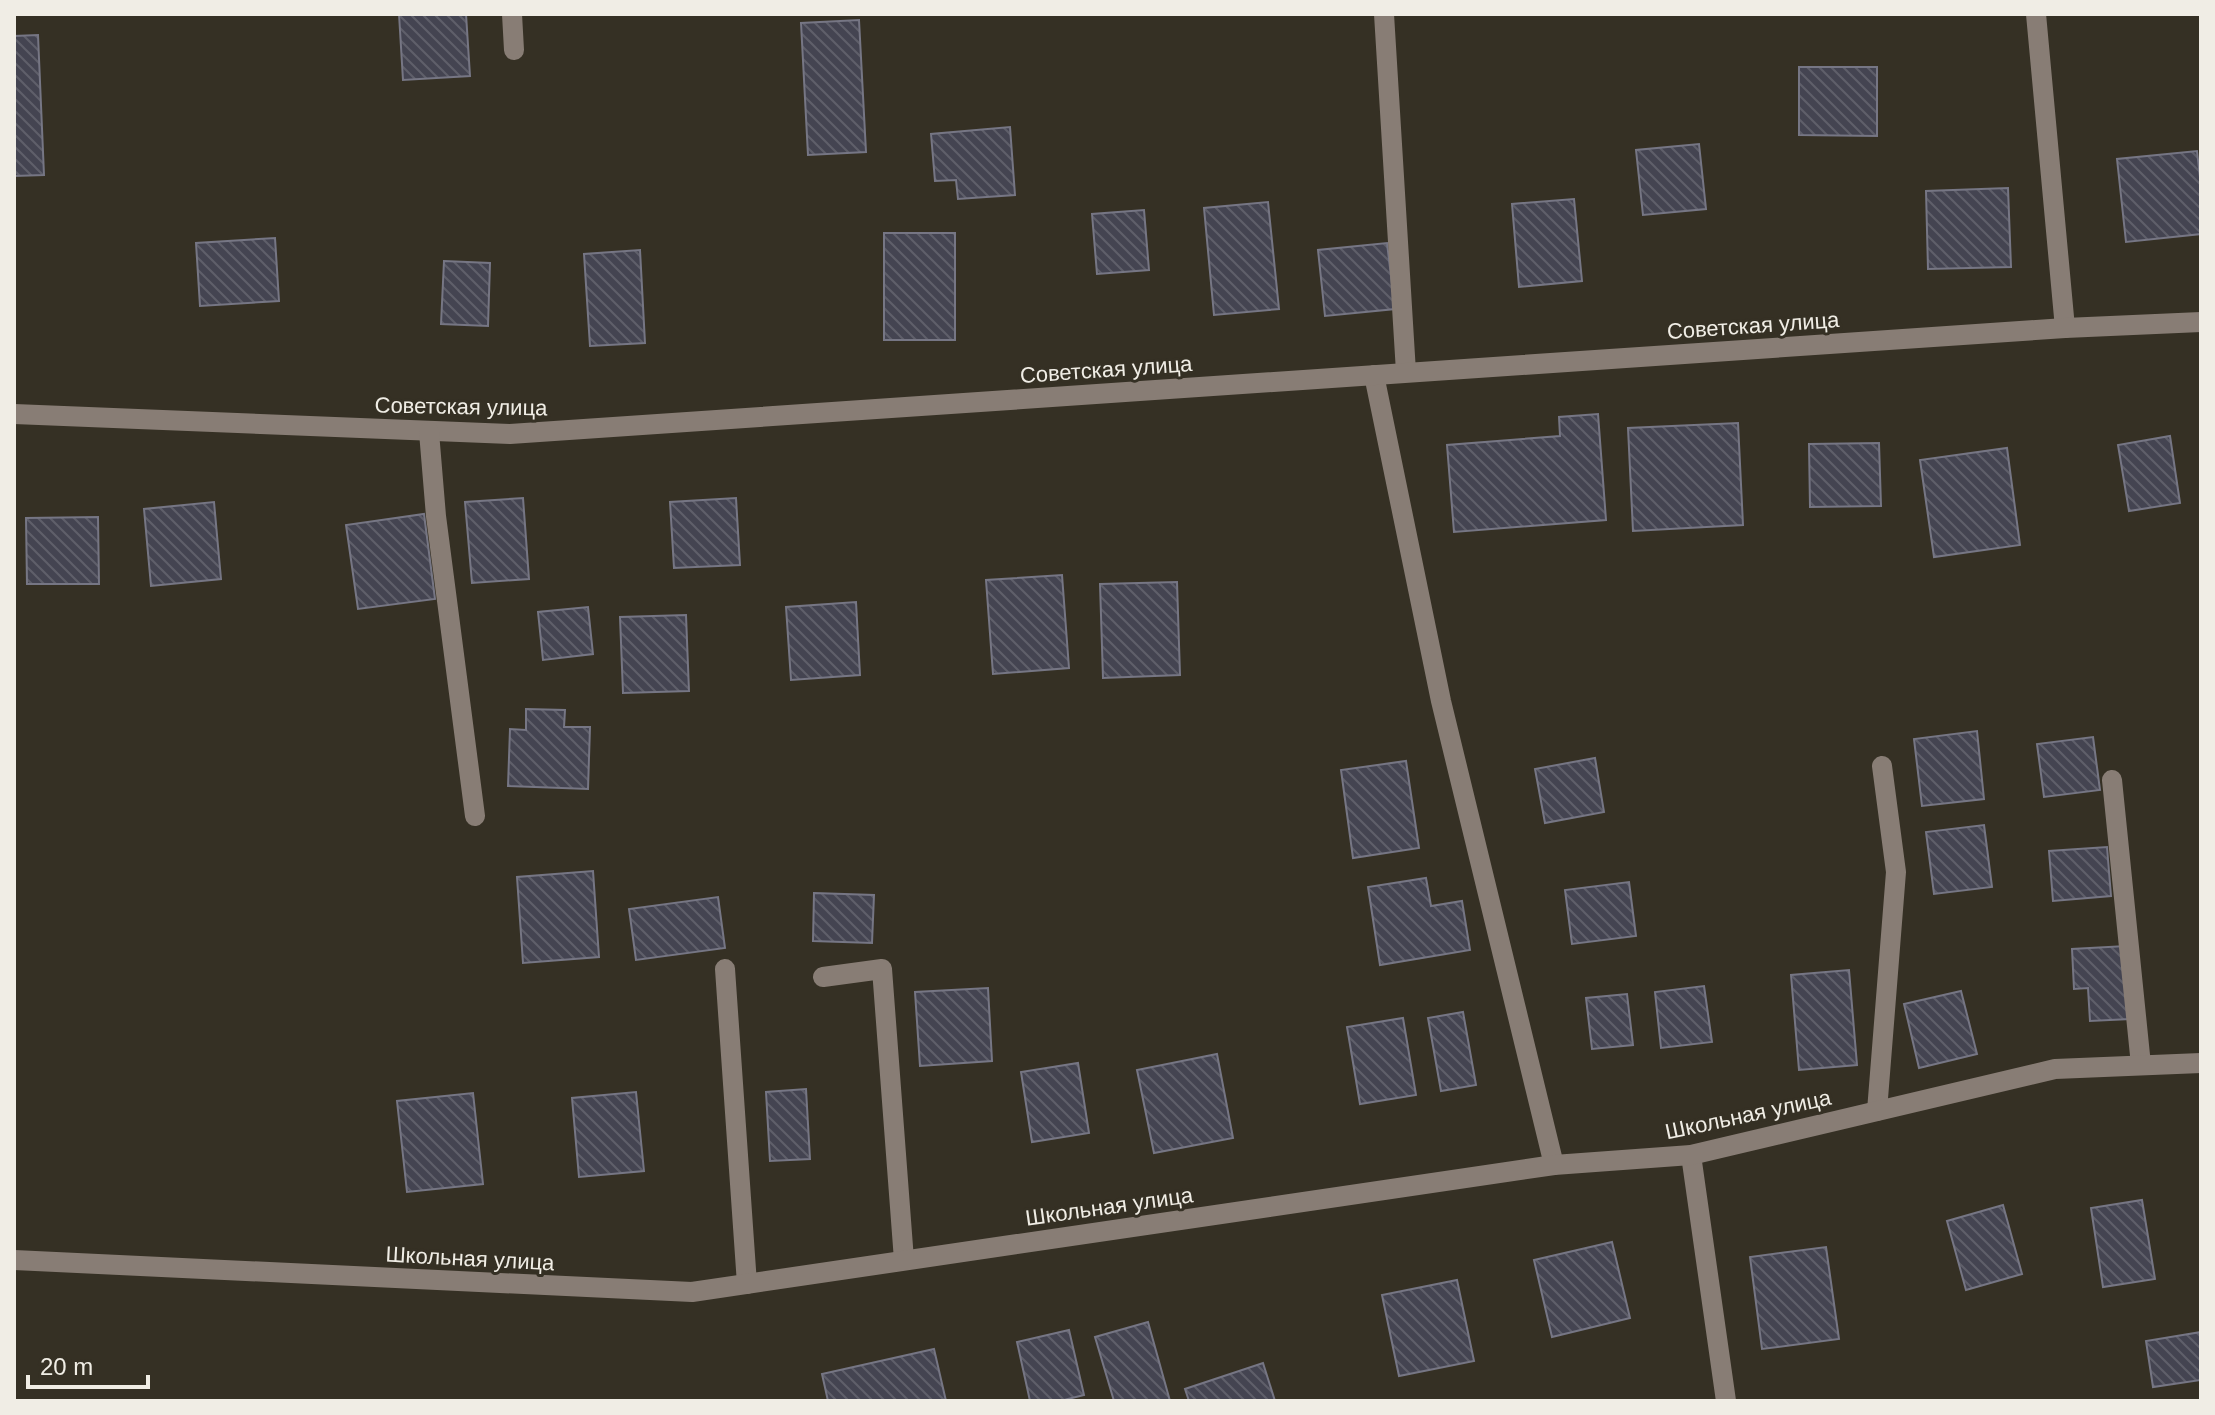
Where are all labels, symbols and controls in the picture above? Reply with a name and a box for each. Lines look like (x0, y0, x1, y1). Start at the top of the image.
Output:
street label: Советская улица (1666, 307, 1841, 344)
street label: Советская улица (1019, 351, 1194, 388)
street label: Советская улица (374, 392, 548, 421)
street label: Школьная улица (1663, 1085, 1834, 1144)
street label: Школьная улица (1024, 1182, 1195, 1231)
street label: Школьная улица (385, 1242, 556, 1275)
scale bar (28, 1339, 148, 1389)
text: 20 m (40, 1353, 93, 1380)

